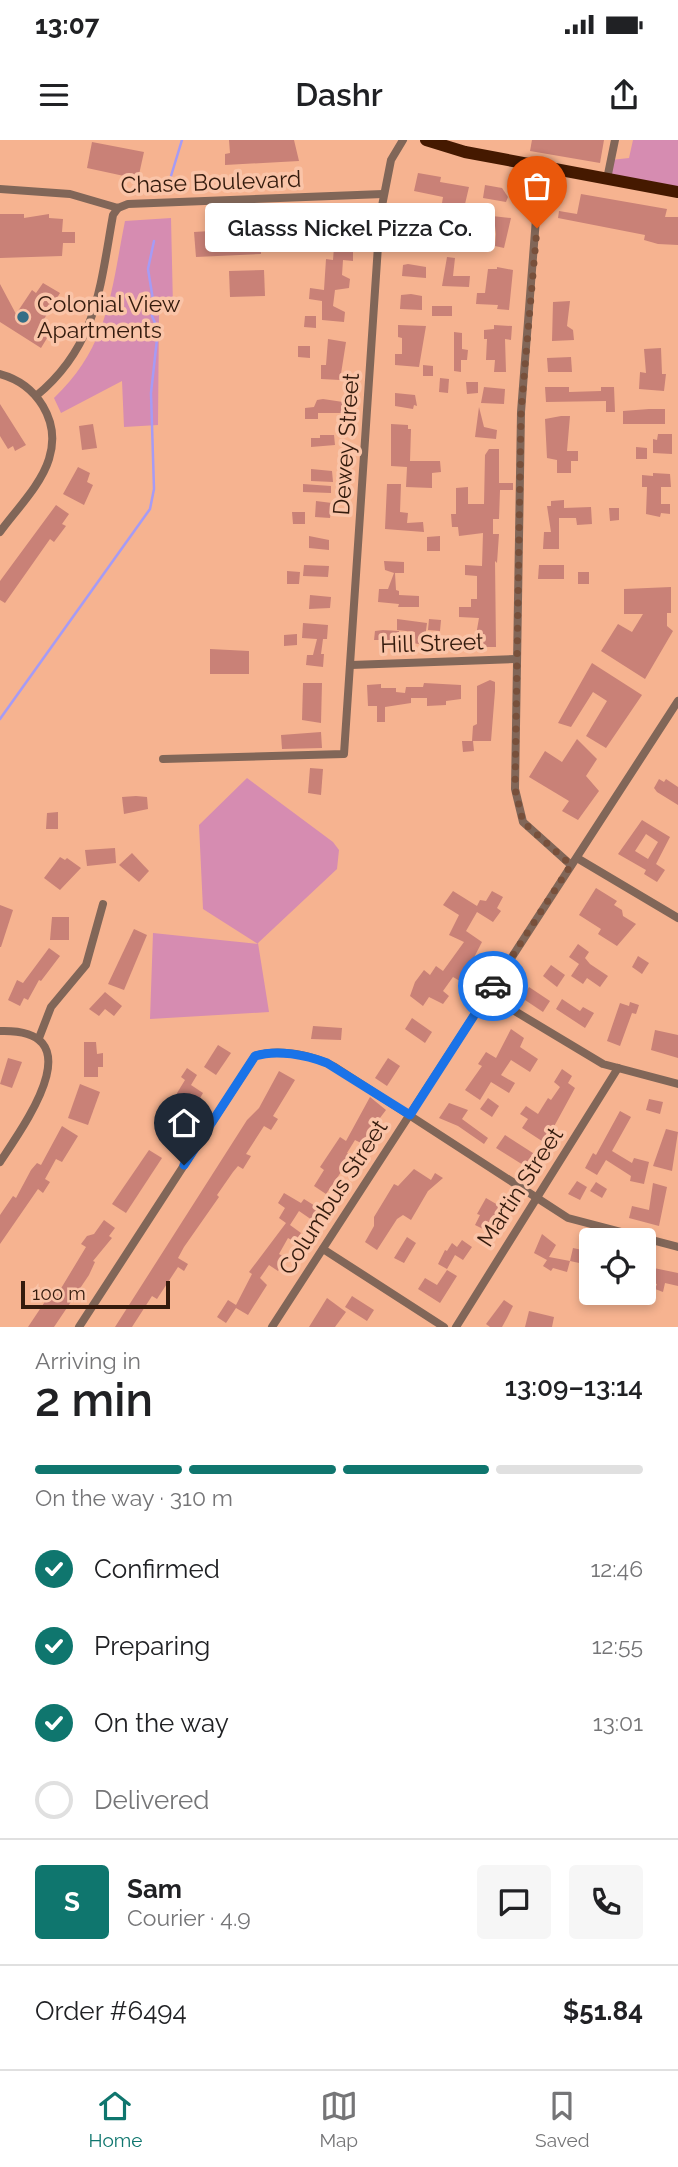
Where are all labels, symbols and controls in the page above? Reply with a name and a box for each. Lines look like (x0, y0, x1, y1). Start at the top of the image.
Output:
text: 13:07 (35, 10, 99, 40)
icon: menu (35, 76, 73, 114)
text: Dashr (295, 76, 383, 113)
icon: share (605, 76, 643, 114)
pin (507, 156, 567, 228)
street label: Chase Boulevard (120, 165, 302, 198)
icon: bag (518, 167, 556, 205)
callout: Glasss Nickel Pizza Co. (204, 204, 495, 252)
text: Glasss Nickel Pizza Co. (228, 214, 473, 241)
place label: Colonial View Apartments (37, 290, 181, 343)
marker: Colonial View Apartments (15, 309, 31, 325)
street label: Dewey Street (327, 372, 364, 516)
street label: Hill Street (380, 627, 484, 658)
courier (458, 951, 528, 1021)
icon: car (474, 967, 512, 1005)
pin (154, 1093, 214, 1165)
icon: home (165, 1104, 203, 1142)
street label: Columbus Street (272, 1114, 393, 1279)
street label: Martin Street (471, 1122, 568, 1251)
map controls (579, 1228, 656, 1305)
button: locate (579, 1228, 656, 1305)
scale bar (21, 1278, 170, 1310)
text: 100 m (32, 1282, 86, 1304)
text: Arriving in (35, 1347, 141, 1374)
text: 13:09–13:14 (505, 1372, 643, 1402)
text: 2 min (35, 1373, 153, 1427)
text: On the way · 310 m (35, 1484, 233, 1511)
icon: check (35, 1550, 73, 1588)
text: Confirmed (94, 1554, 220, 1584)
text: 12:46 (590, 1555, 643, 1582)
icon: check (35, 1627, 73, 1665)
text: Preparing (94, 1631, 210, 1661)
text: 12:55 (592, 1632, 643, 1659)
icon: check (35, 1704, 73, 1742)
text: On the way (94, 1708, 229, 1738)
text: 13:01 (593, 1709, 643, 1736)
text: Delivered (94, 1785, 209, 1815)
button: chat (477, 1865, 551, 1939)
button: phone (569, 1865, 643, 1939)
text: Sam (127, 1874, 182, 1904)
text: S (64, 1887, 80, 1917)
text: Courier · 4.9 (127, 1904, 251, 1931)
text: Order #6494 (35, 1996, 187, 2026)
text: $51.84 (563, 1996, 643, 2026)
tab: Home (89, 2087, 142, 2151)
tab: Map (319, 2087, 358, 2151)
tab: Saved (535, 2087, 589, 2151)

